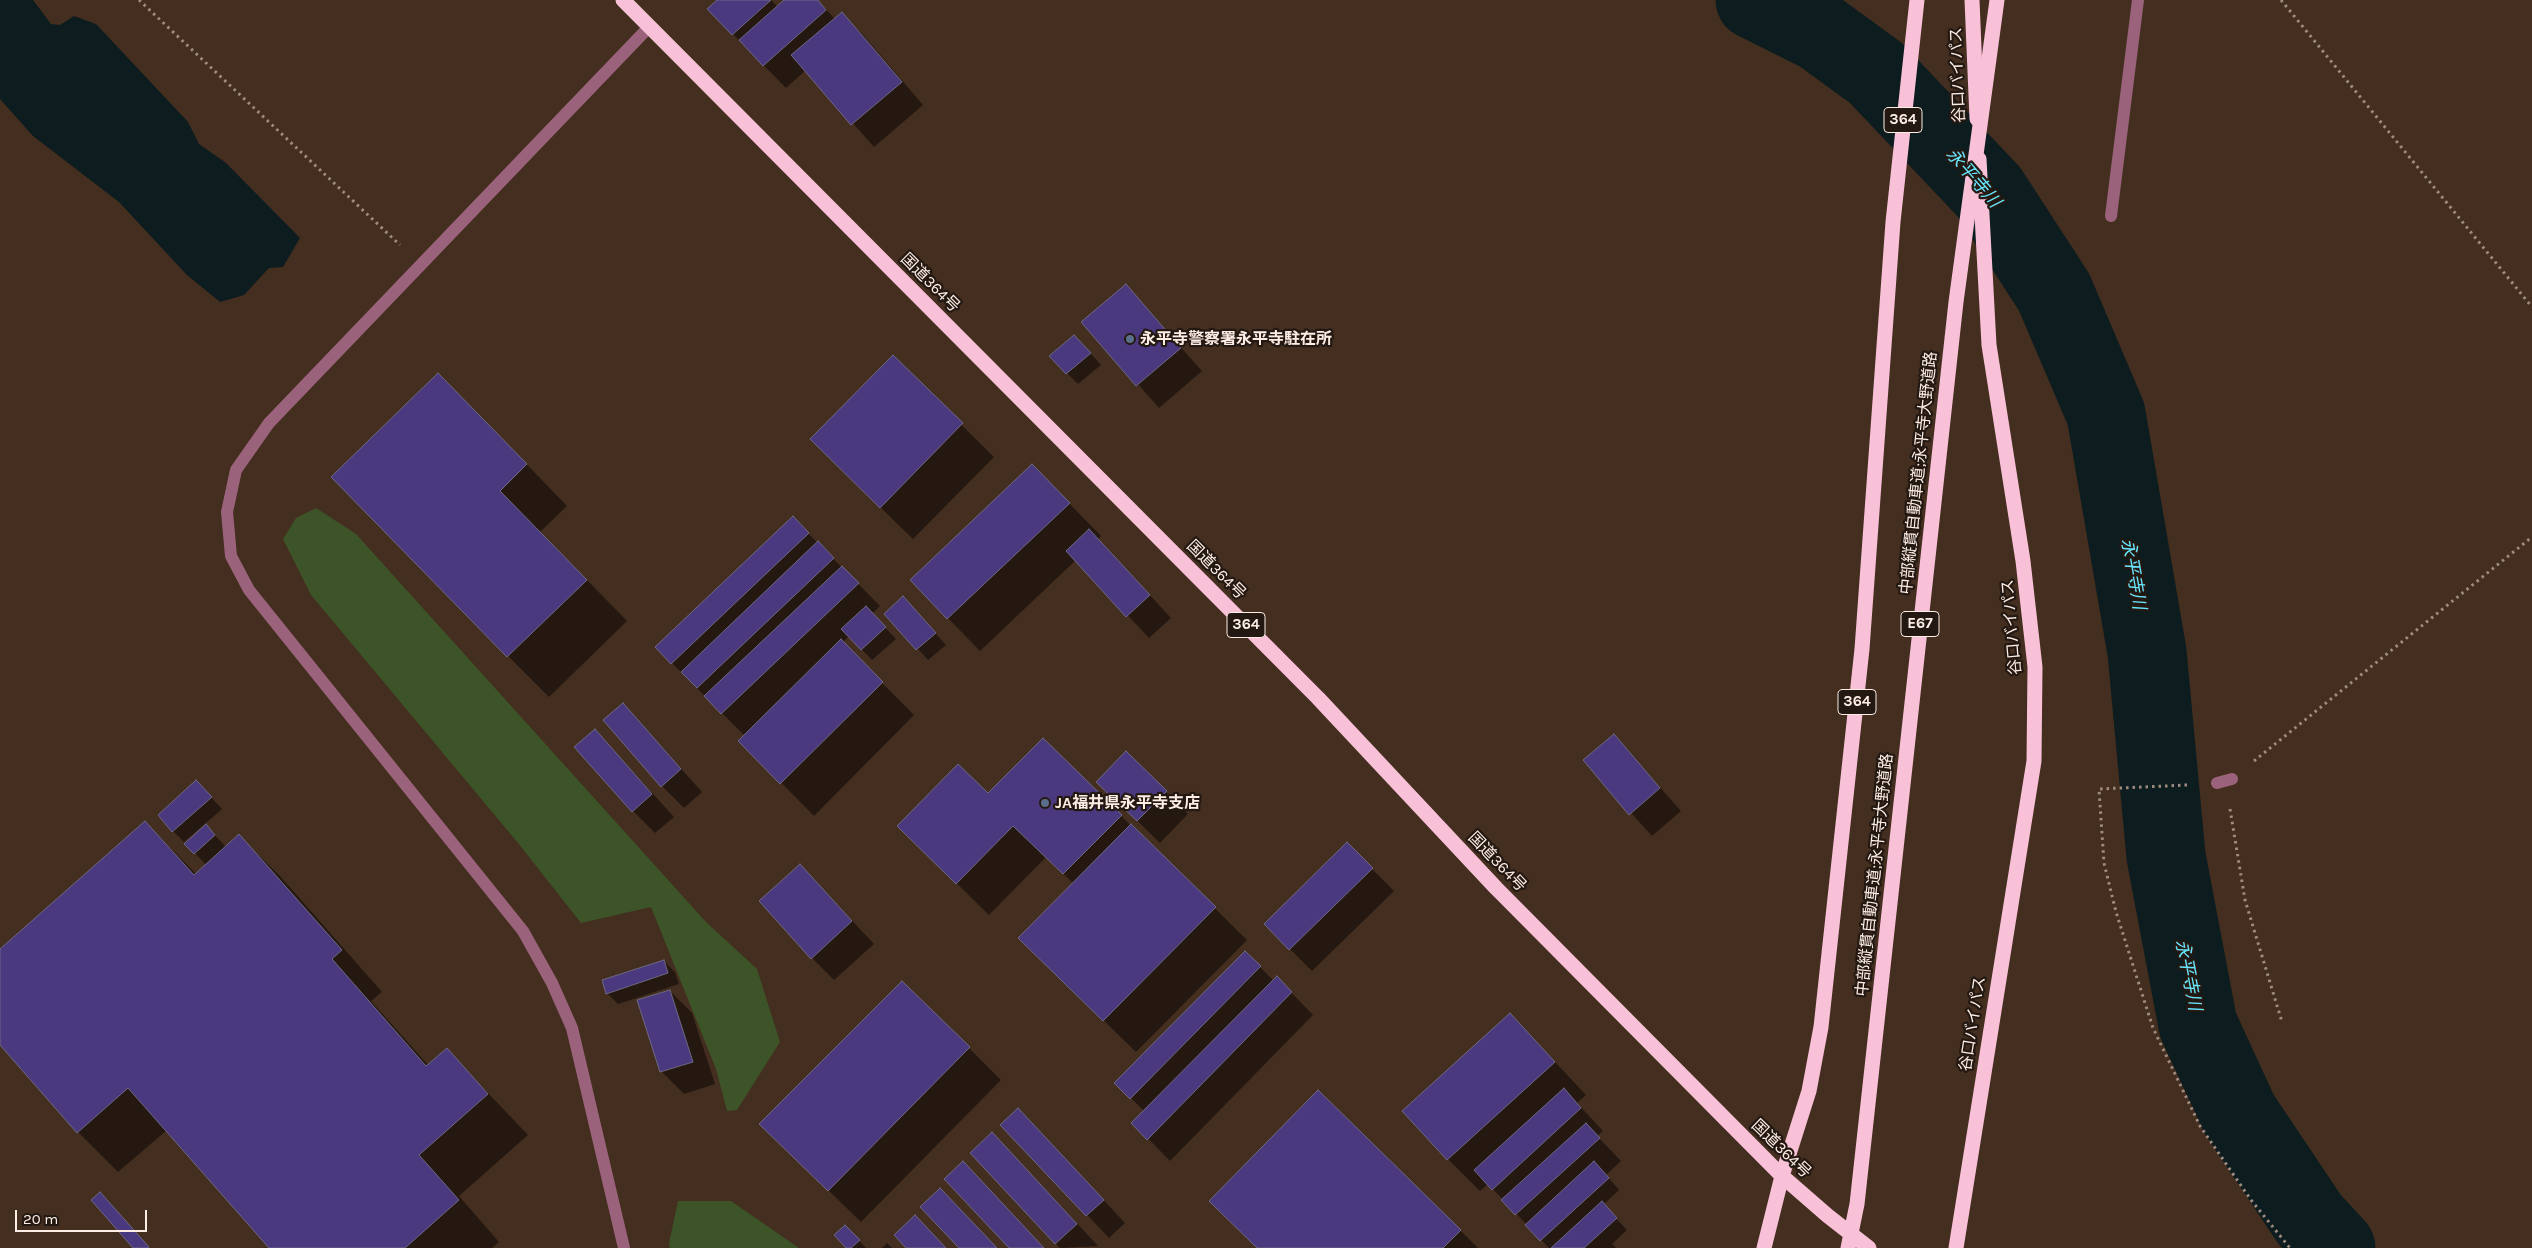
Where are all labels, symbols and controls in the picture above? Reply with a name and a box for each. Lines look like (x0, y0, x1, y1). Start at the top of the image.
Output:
street label: 谷口バイパス (1947, 27, 1969, 123)
road number: 364 (1884, 108, 1922, 132)
water label: 永平寺川 (1941, 144, 2005, 212)
street label: 国道364号 (897, 250, 963, 316)
place label: 永平寺警察署永平寺駐在所 (1140, 329, 1332, 349)
marker: 永平寺警察署永平寺駐在所 (1124, 333, 1136, 345)
street label: 中部縦貫自動車道;永平寺大野道路 (1897, 351, 1941, 595)
street label: 国道364号 (1183, 537, 1249, 603)
water label: 永平寺川 (2116, 537, 2150, 611)
street label: 谷口バイパス (1998, 578, 2026, 676)
road number: 364 (1227, 612, 1265, 638)
road number: E67 (1901, 612, 1939, 636)
road number: 364 (1838, 690, 1876, 714)
street label: 中部縦貫自動車道;永平寺大野道路 (1853, 753, 1897, 997)
place label: JA福井県永平寺支店 (1055, 793, 1200, 813)
marker: JA福井県永平寺支店 (1039, 797, 1051, 809)
street label: 国道364号 (1464, 828, 1530, 896)
water label: 永平寺川 (2171, 938, 2205, 1012)
street label: 谷口バイパス (1956, 975, 1990, 1073)
street label: 国道364号 (1747, 1116, 1815, 1182)
scale bar (18, 1200, 150, 1232)
text: 20 m (23, 1210, 58, 1228)

